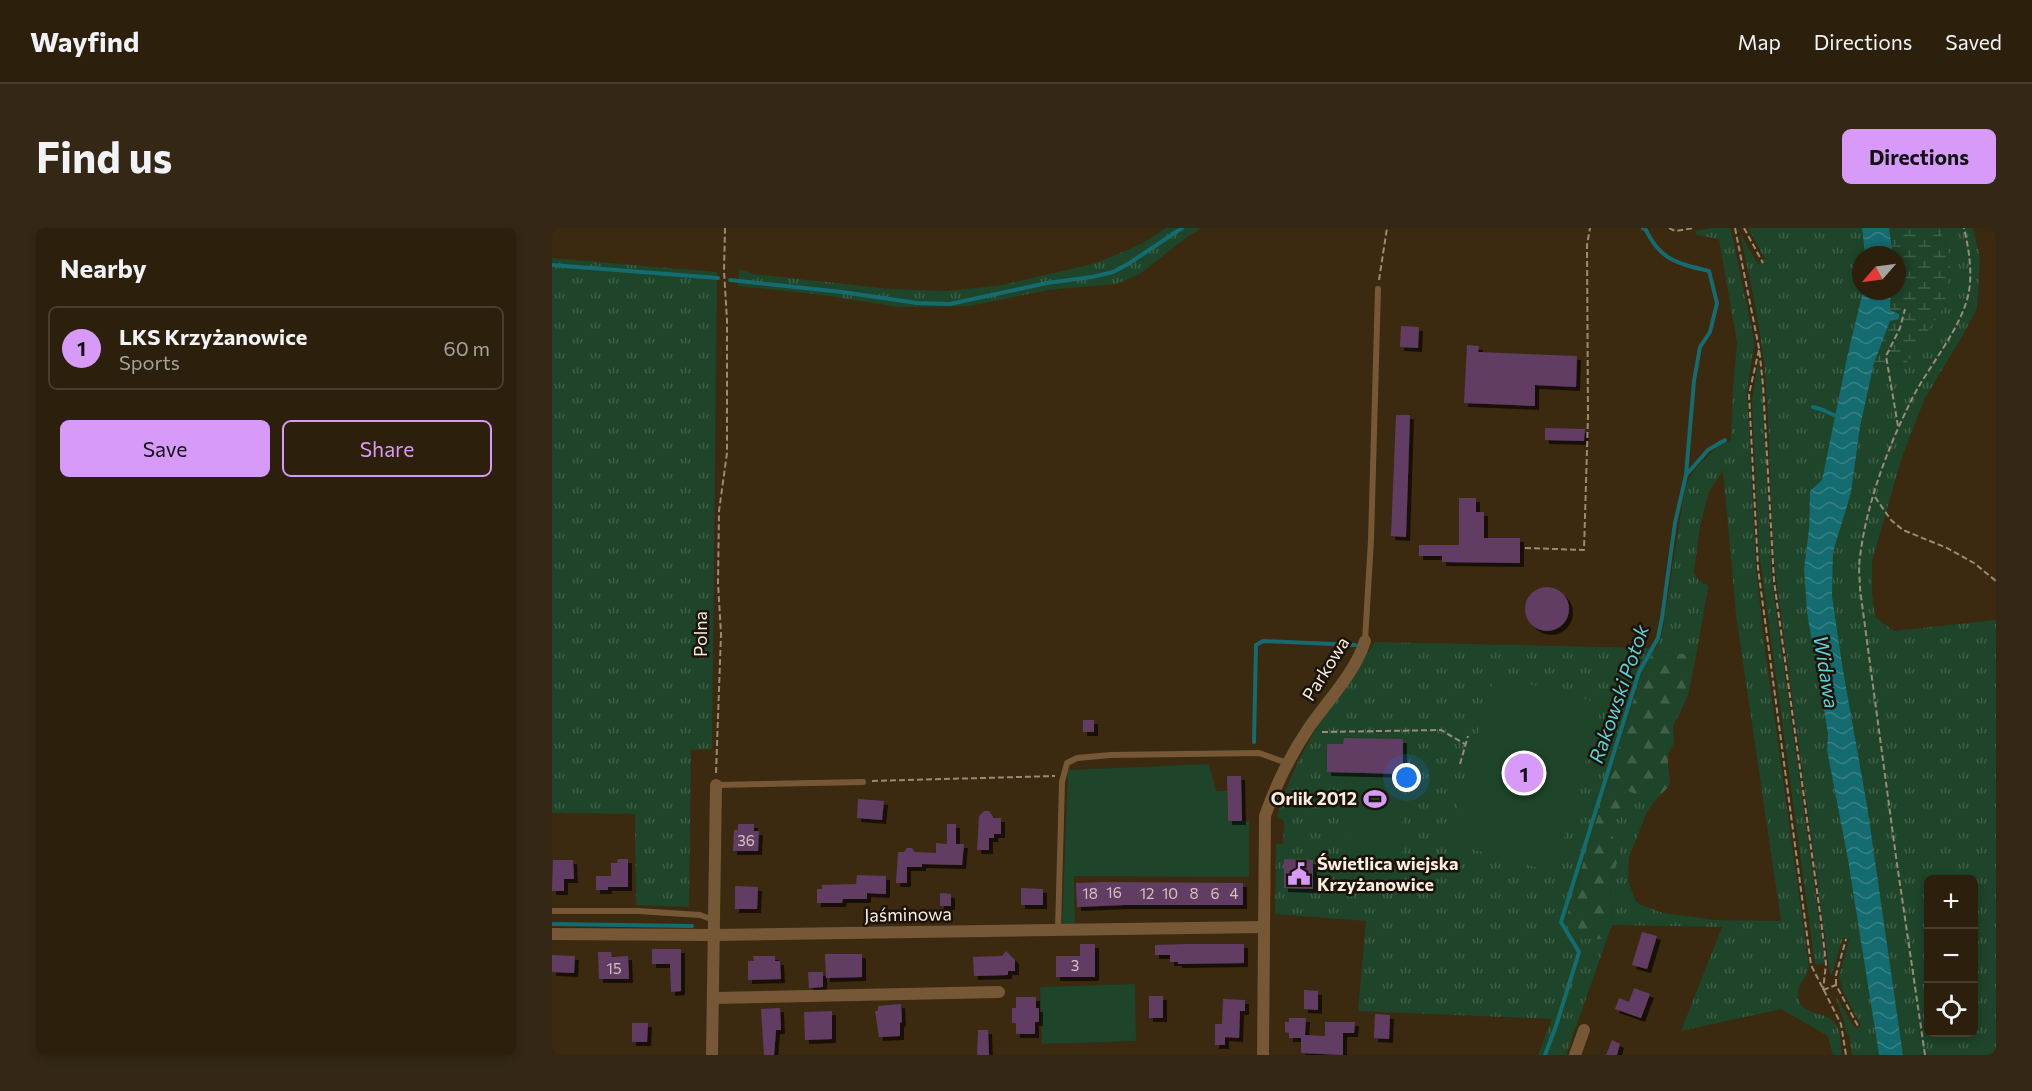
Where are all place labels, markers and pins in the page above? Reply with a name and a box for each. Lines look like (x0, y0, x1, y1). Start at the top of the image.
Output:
pin: 1 (1504, 750, 1544, 796)
sports icon: Orlik 2012 (1362, 786, 1388, 812)
place label: Orlik 2012 (1271, 787, 1357, 809)
place label: Świetlica wiejska Krzyżanowice (1317, 852, 1459, 895)
public building icon: Świetlica wiejska Krzyżanowice (1286, 861, 1312, 887)

